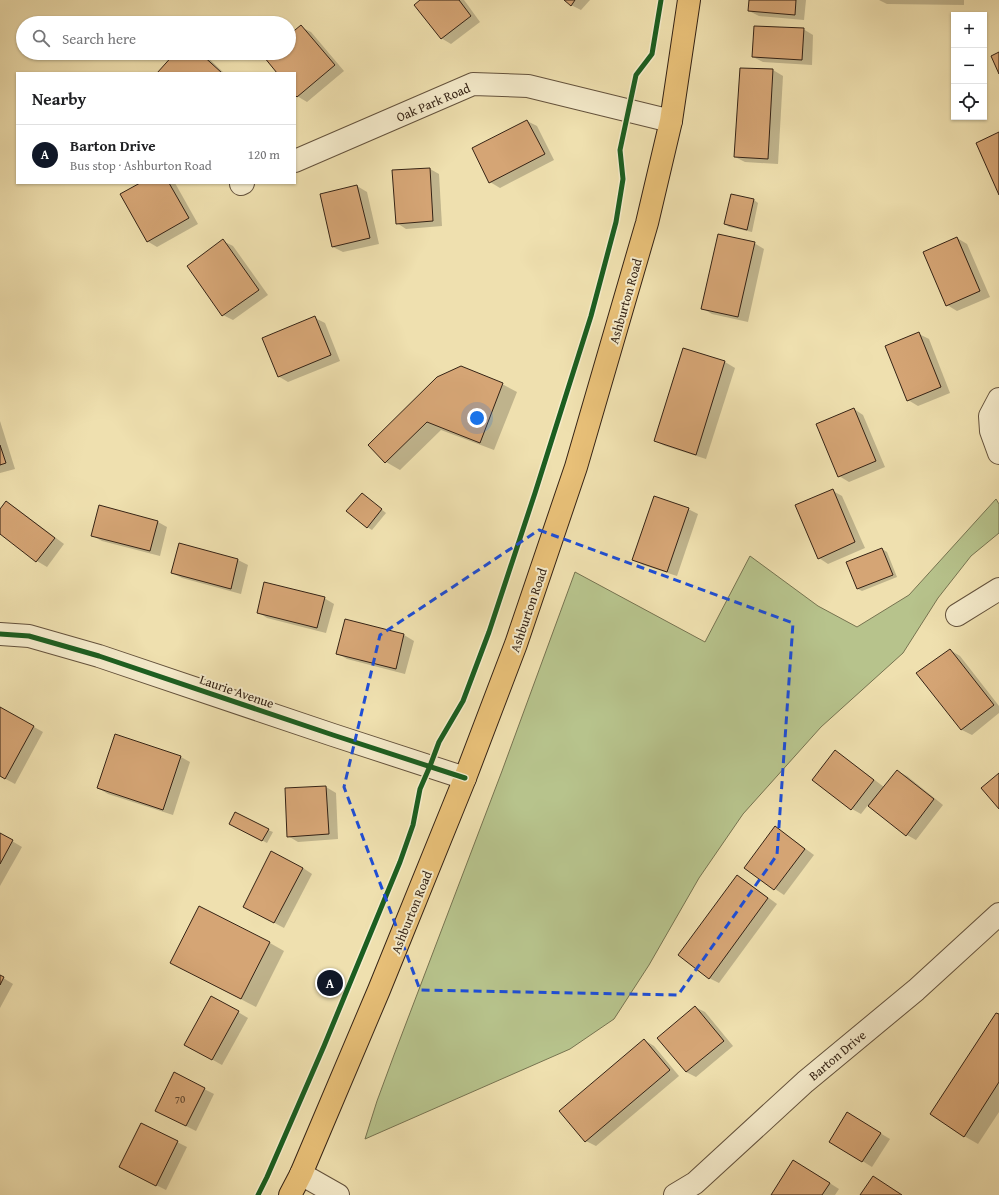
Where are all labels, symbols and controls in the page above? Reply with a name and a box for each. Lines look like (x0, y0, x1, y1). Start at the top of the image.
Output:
map controls (951, 12, 987, 120)
button: + (951, 12, 987, 48)
search box (16, 16, 296, 60)
icon: search (30, 27, 52, 49)
text: Search here (62, 28, 136, 49)
button: − (951, 48, 987, 84)
street label: Oak Park Road (393, 78, 473, 127)
button: locate (951, 84, 987, 120)
text: Nearby (32, 86, 86, 111)
text: Barton Drive (70, 135, 156, 156)
text: A (41, 145, 49, 164)
text: 120 m (248, 145, 280, 164)
text: Bus stop · Ashburton Road (70, 156, 212, 175)
street label: Ashburton Road (604, 256, 647, 346)
your location (467, 408, 487, 428)
street label: Ashburton Road (505, 565, 552, 655)
street label: Laurie Avenue (197, 670, 277, 713)
street label: Ashburton Road (386, 868, 437, 957)
pin: A (317, 968, 343, 998)
street label: Barton Drive (805, 1026, 870, 1085)
house number: 70 (175, 1091, 185, 1107)

